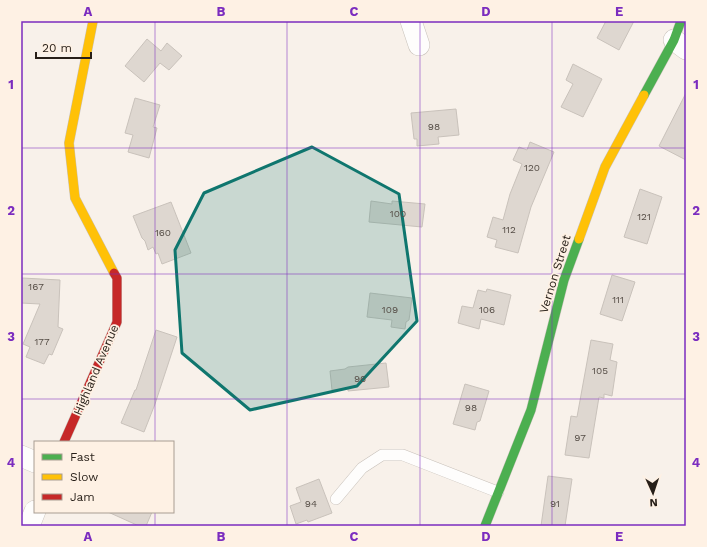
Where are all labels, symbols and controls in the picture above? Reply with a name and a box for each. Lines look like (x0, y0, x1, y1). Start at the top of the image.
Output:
text: A (84, 4, 93, 19)
text: B (217, 4, 226, 19)
text: C (350, 4, 359, 19)
text: D (481, 4, 491, 19)
text: E (615, 4, 623, 19)
scale bar (36, 34, 91, 60)
text: 20 m (42, 41, 72, 55)
text: 1 (8, 77, 14, 92)
text: 1 (693, 77, 699, 92)
house number: 98 (428, 121, 440, 132)
house number: 120 (524, 162, 540, 173)
text: 2 (7, 203, 15, 218)
text: 2 (692, 203, 700, 218)
house number: 100 (390, 208, 406, 219)
house number: 121 (637, 211, 651, 222)
house number: 112 (502, 224, 516, 235)
house number: 160 (155, 227, 171, 238)
street label: Vernon Street (536, 233, 574, 315)
house number: 167 (28, 281, 44, 292)
house number: 111 (612, 294, 624, 305)
house number: 109 (382, 304, 398, 315)
house number: 106 (479, 304, 495, 315)
street label: Highland Avenue (71, 322, 121, 418)
text: 3 (7, 329, 15, 344)
text: 3 (692, 329, 700, 344)
house number: 177 (34, 336, 50, 347)
house number: 105 (592, 365, 608, 376)
house number: 96 (354, 373, 366, 384)
house number: 98 (465, 402, 477, 413)
house number: 97 (574, 432, 586, 443)
legend (34, 441, 174, 513)
text: Fast (70, 450, 95, 464)
text: 4 (7, 455, 16, 470)
text: 4 (692, 455, 701, 470)
text: Slow (70, 470, 98, 484)
north arrow (633, 473, 673, 513)
text: Jam (70, 490, 95, 504)
text: N (649, 496, 658, 509)
house number: 94 (305, 498, 317, 509)
house number: 91 (550, 498, 560, 509)
text: A (84, 529, 93, 544)
text: B (217, 529, 226, 544)
text: C (350, 529, 359, 544)
text: D (481, 529, 491, 544)
text: E (615, 529, 623, 544)

